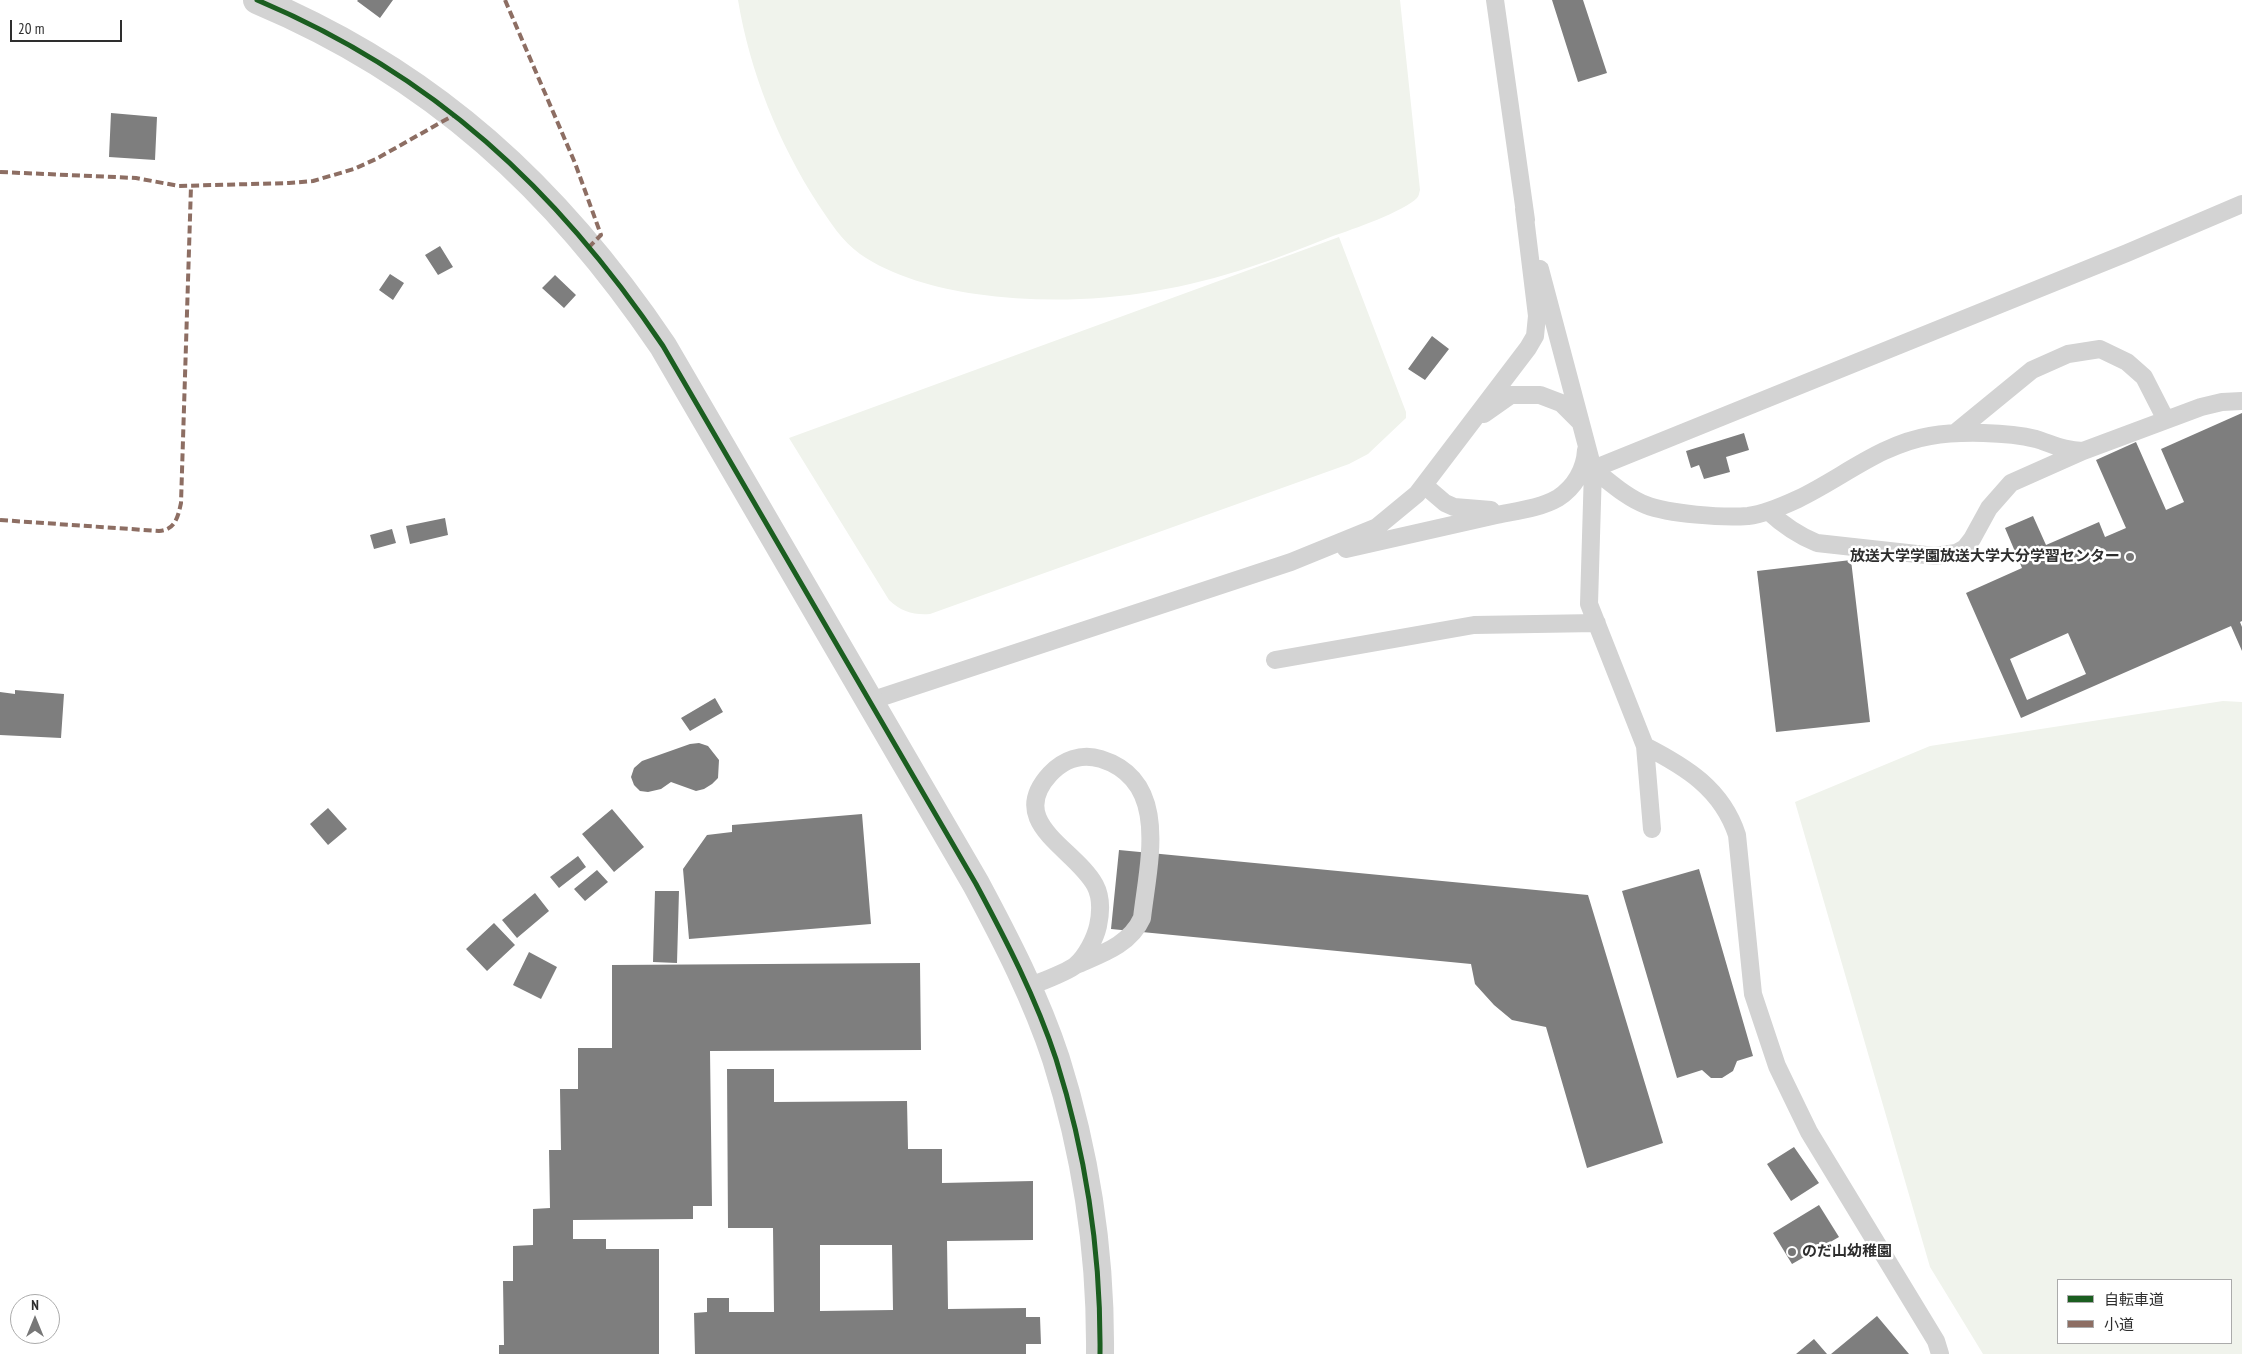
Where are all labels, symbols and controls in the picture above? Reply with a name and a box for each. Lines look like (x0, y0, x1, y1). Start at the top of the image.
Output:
scale bar (12, 10, 125, 42)
text: 20 m (18, 19, 44, 38)
place label: 放送大学学園放送大学大分学習センター (1850, 548, 2120, 566)
marker: 放送大学学園放送大学大分学習センター (2124, 551, 2136, 563)
place label: のだ山幼稚園 (1802, 1243, 1892, 1261)
marker: のだ山幼稚園 (1786, 1246, 1798, 1258)
legend (2057, 1279, 2232, 1344)
text: 自転車道 (2104, 1290, 2164, 1309)
north arrow (10, 1294, 60, 1344)
text: N (31, 1296, 39, 1314)
text: 小道 (2104, 1315, 2134, 1334)

